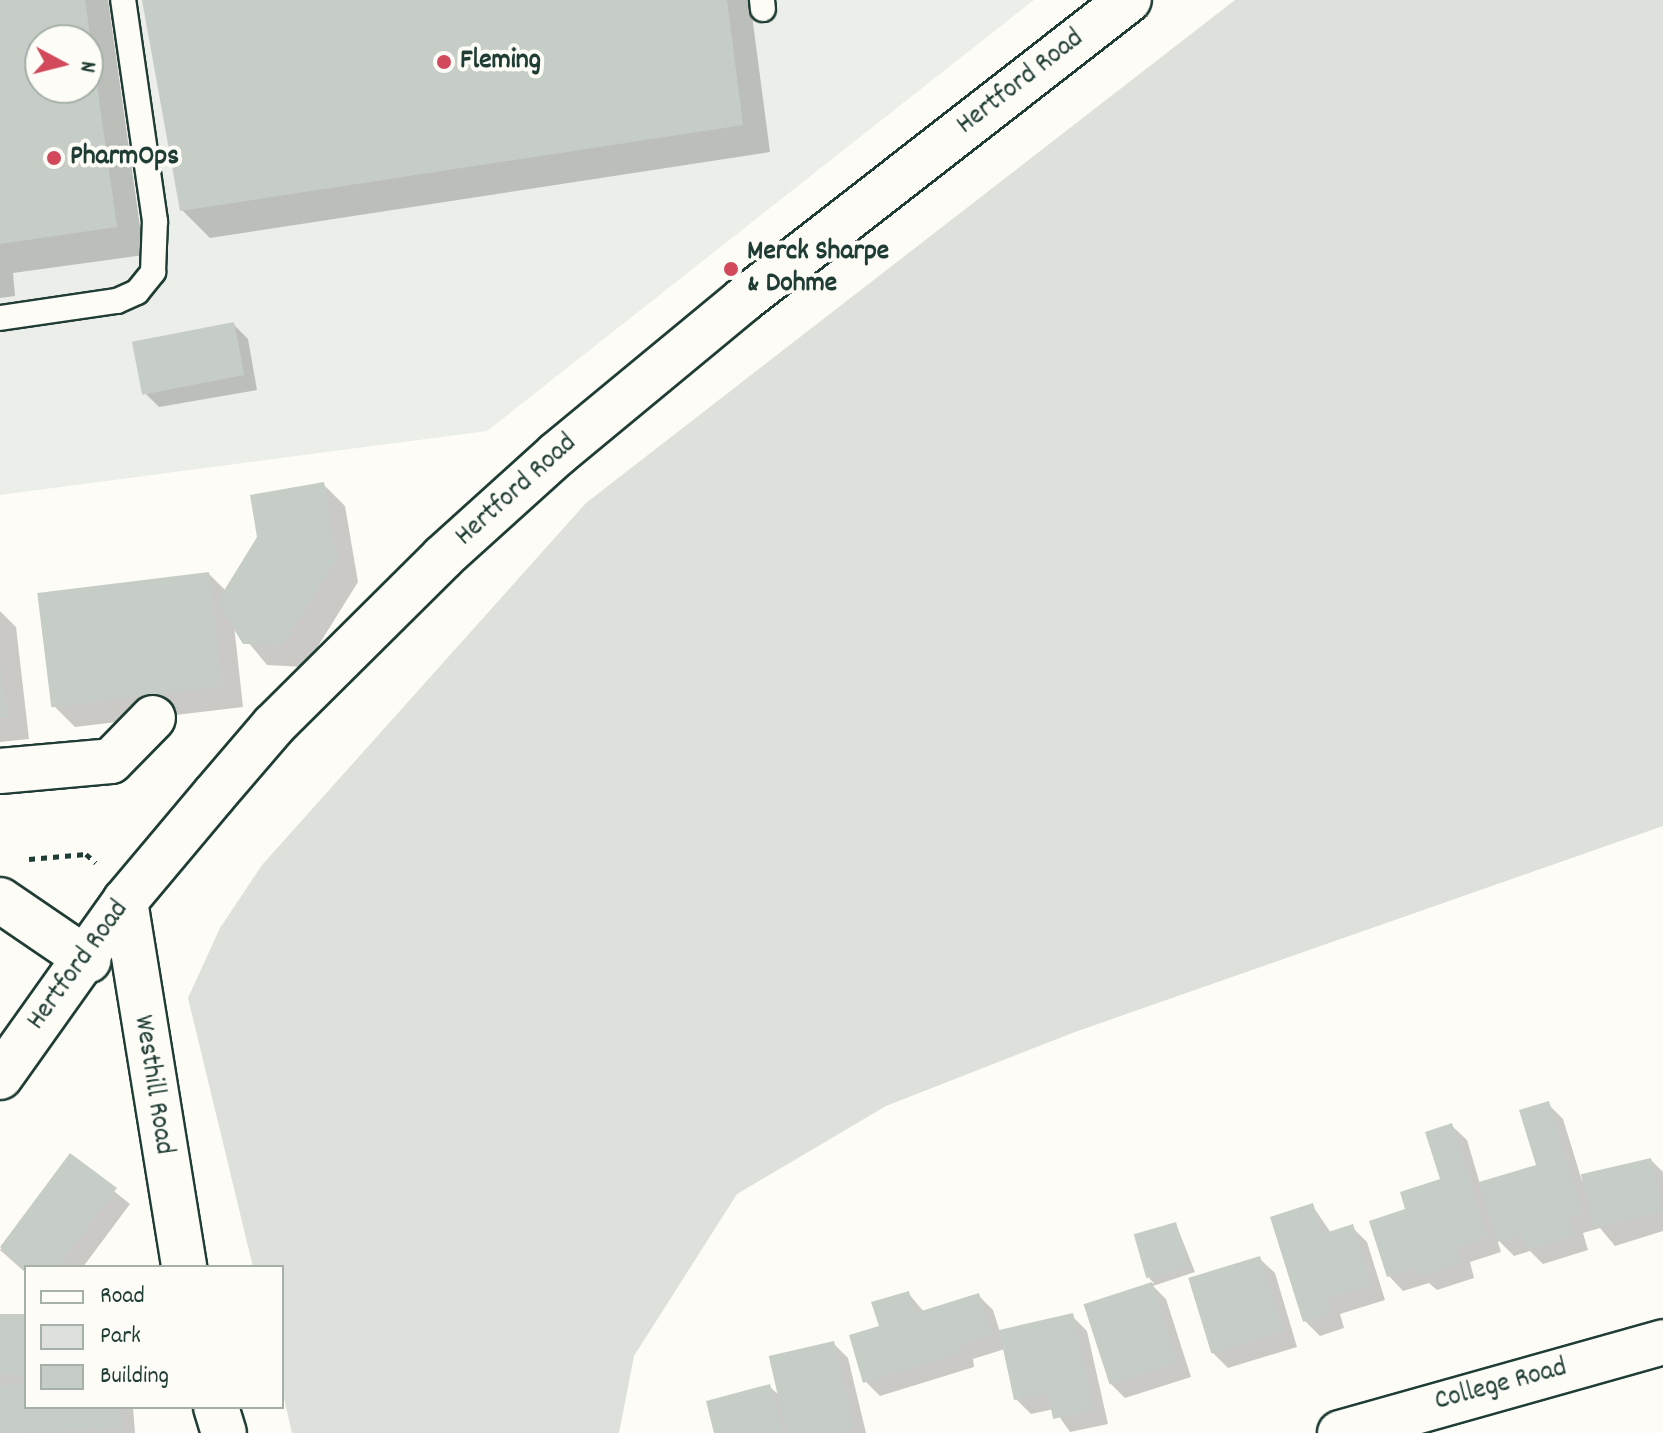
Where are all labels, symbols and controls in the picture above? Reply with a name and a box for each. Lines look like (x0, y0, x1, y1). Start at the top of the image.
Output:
street label: Hertford Road (951, 23, 1091, 143)
north arrow (24, 24, 104, 104)
place label: Fleming (460, 45, 541, 79)
marker: Fleming (435, 53, 453, 71)
text: N (70, 59, 102, 74)
place label: PharmOps (70, 141, 179, 175)
marker: PharmOps (45, 149, 63, 167)
place label: Merck Sharpe & Dohme (747, 236, 889, 302)
marker: Merck Sharpe & Dohme (722, 260, 740, 278)
street label: Hertford Road (449, 428, 585, 554)
street label: Hertford Road (21, 895, 137, 1037)
street label: Westhill Road (124, 1013, 180, 1157)
legend (24, 1265, 284, 1409)
text: Road (100, 1280, 145, 1314)
text: Park (100, 1320, 141, 1354)
street label: College Road (1431, 1352, 1571, 1420)
text: Building (100, 1360, 169, 1394)

